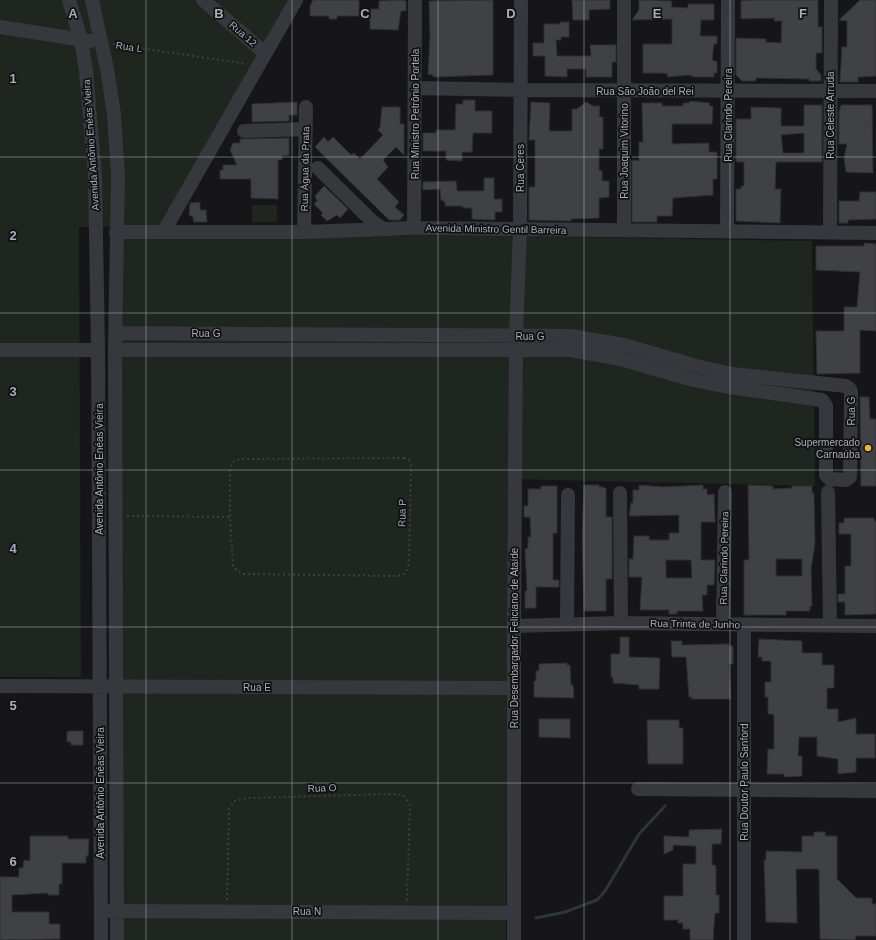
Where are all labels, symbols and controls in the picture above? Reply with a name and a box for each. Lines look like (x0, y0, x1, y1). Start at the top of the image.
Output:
text: A (68, 6, 78, 21)
text: B (214, 6, 224, 21)
text: C (360, 6, 370, 21)
text: D (506, 6, 516, 21)
text: E (653, 6, 662, 21)
text: F (799, 6, 807, 21)
street label: Rua 12 (227, 19, 259, 49)
street label: Rua L (115, 40, 143, 54)
street label: Rua Ministro Petrônio Portela (410, 48, 421, 179)
street label: Rua Clarindo Pereira (723, 68, 734, 162)
text: 1 (9, 71, 17, 86)
street label: Rua Celeste Arruda (825, 71, 836, 159)
street label: Avenida Antônio Enéas Vieira (81, 79, 101, 211)
street label: Rua São João del Rei (596, 86, 694, 97)
street label: Rua Joaquim Vitorino (619, 103, 630, 199)
street label: Rua Água da Prata (298, 126, 311, 212)
street label: Rua Ceres (515, 144, 526, 192)
street label: Avenida Ministro Gentil Barreira (425, 222, 567, 236)
text: 2 (9, 228, 17, 243)
street label: Rua G (192, 328, 221, 339)
street label: Rua G (516, 331, 545, 342)
text: 3 (9, 384, 17, 399)
street label: Rua G (846, 396, 857, 425)
street label: Avenida Antônio Enéas Vieira (94, 403, 105, 535)
place label: Supermercado Carnaúba (794, 437, 860, 460)
marker: Supermercado Carnaúba (863, 443, 873, 453)
street label: Rua P (396, 499, 408, 527)
street label: Rua Clarindo Pereira (718, 511, 730, 605)
text: 4 (9, 541, 17, 556)
street label: Rua Desembargador Feliciano de Ataíde (509, 547, 520, 728)
street label: Rua Trinta de Junho (650, 618, 741, 630)
street label: Rua E (243, 682, 271, 693)
text: 5 (9, 698, 17, 713)
street label: Rua Doutor Paulo Sanford (739, 723, 750, 841)
street label: Avenida Antônio Enéas Vieira (95, 727, 106, 859)
street label: Rua O (307, 782, 337, 794)
text: 6 (9, 854, 17, 869)
street label: Rua N (293, 906, 321, 917)

